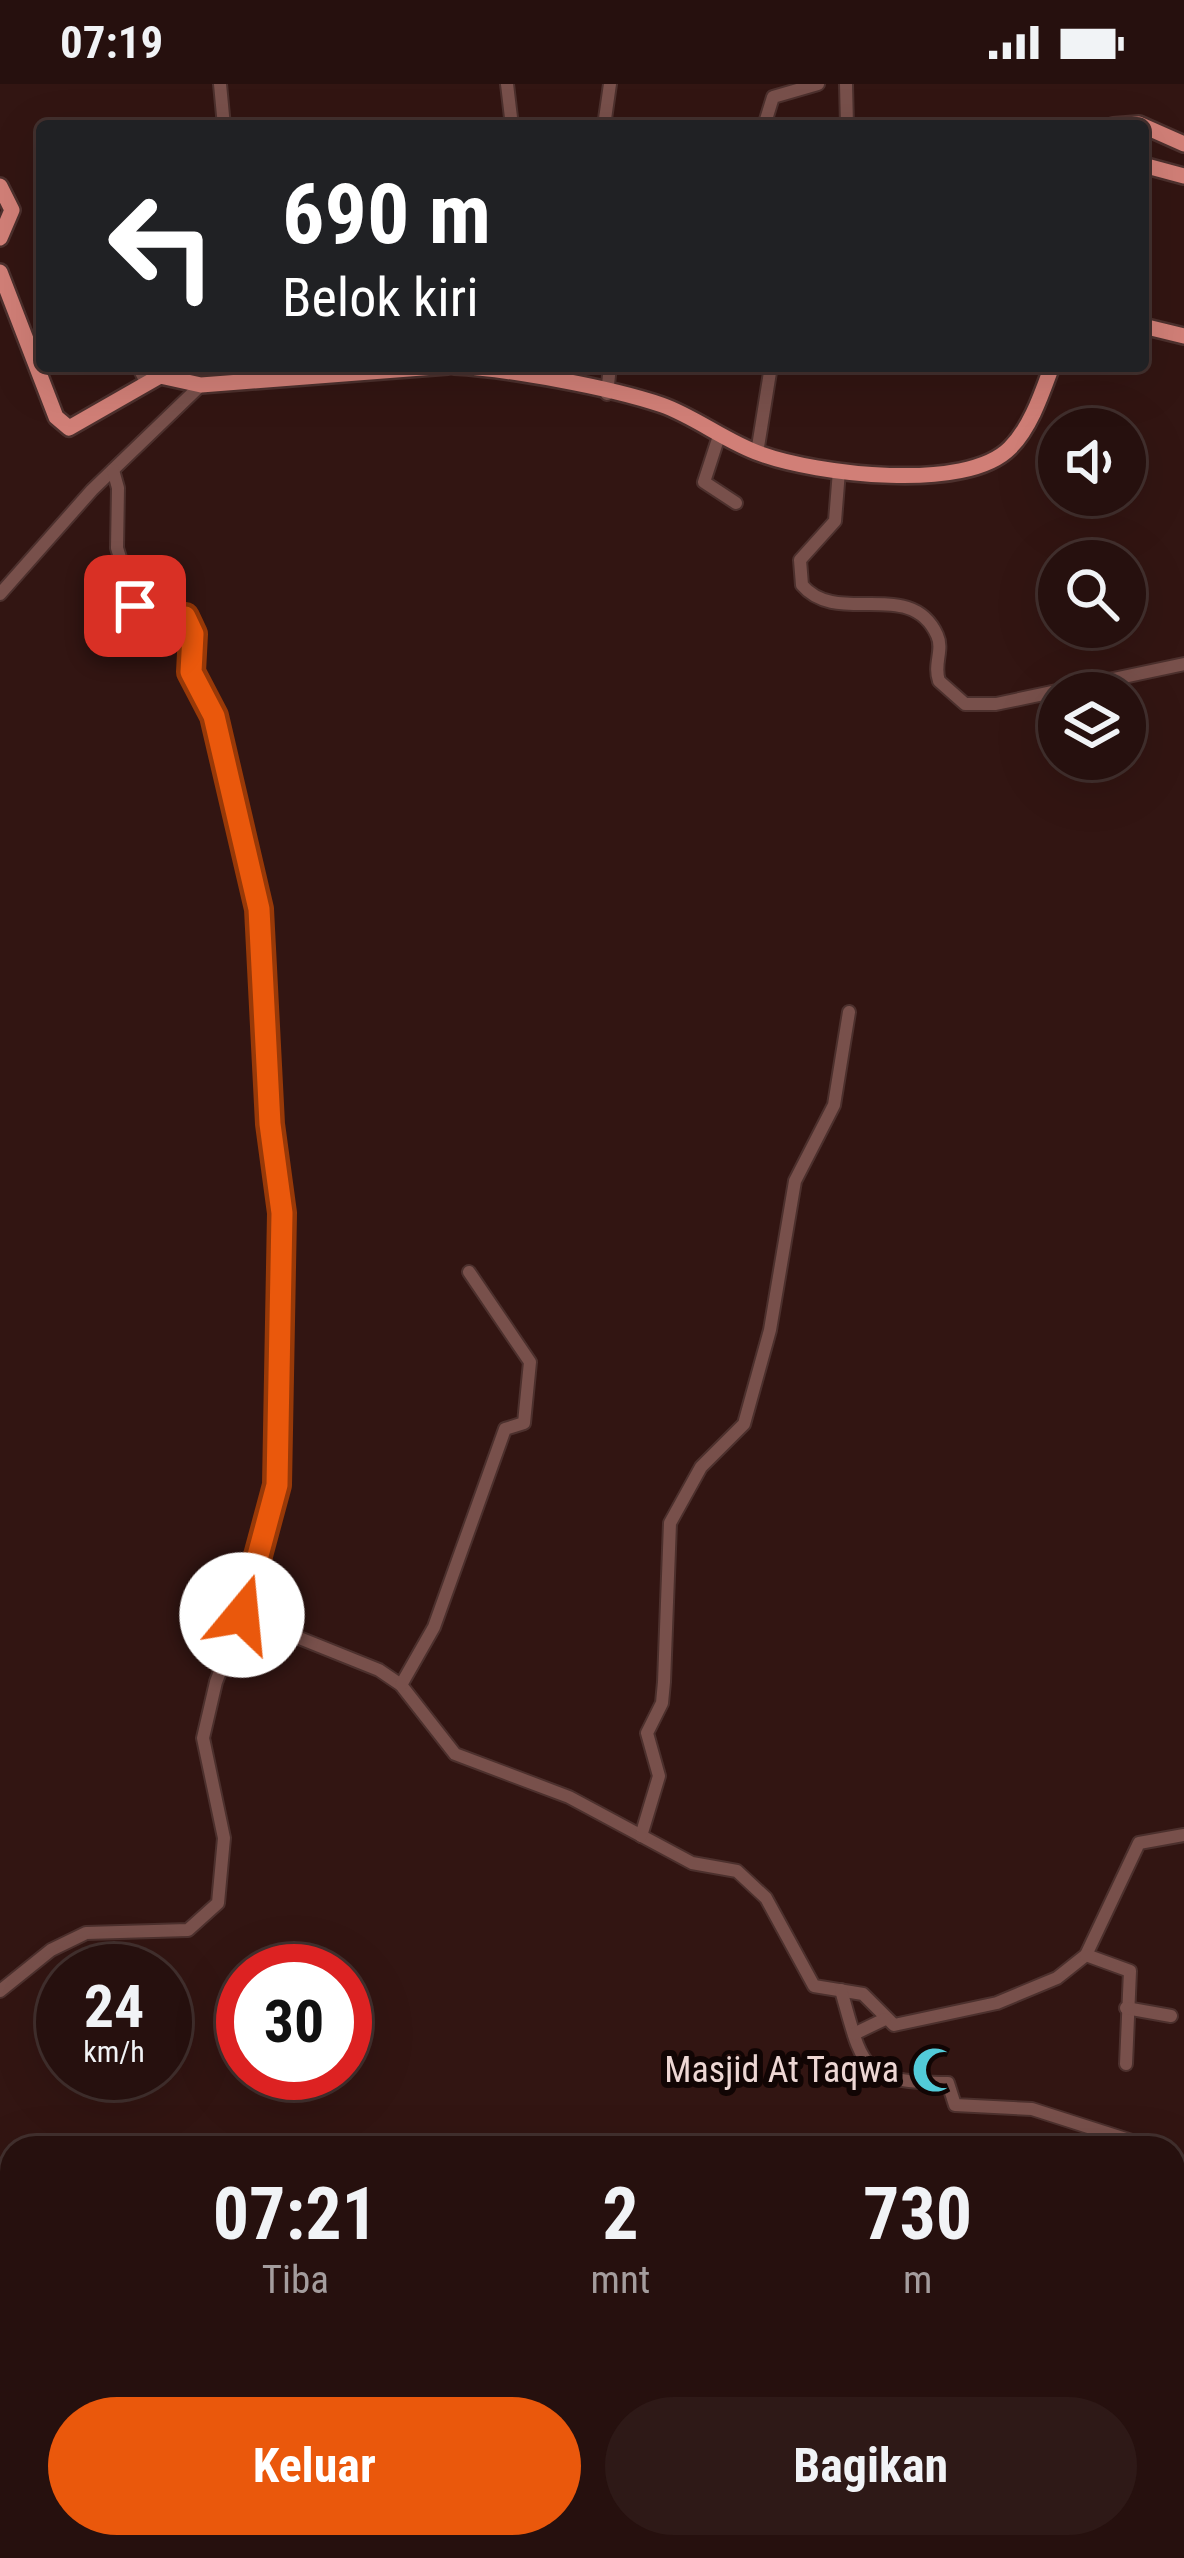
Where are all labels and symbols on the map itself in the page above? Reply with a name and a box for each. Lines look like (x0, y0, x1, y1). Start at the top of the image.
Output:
pin (84, 555, 186, 657)
position arrow (179, 1552, 305, 1678)
speed limit sign: 30 (216, 1944, 372, 2100)
mosque icon: Masjid At Taqwa (910, 2045, 960, 2095)
place label: Masjid At Taqwa (664, 2049, 899, 2091)

